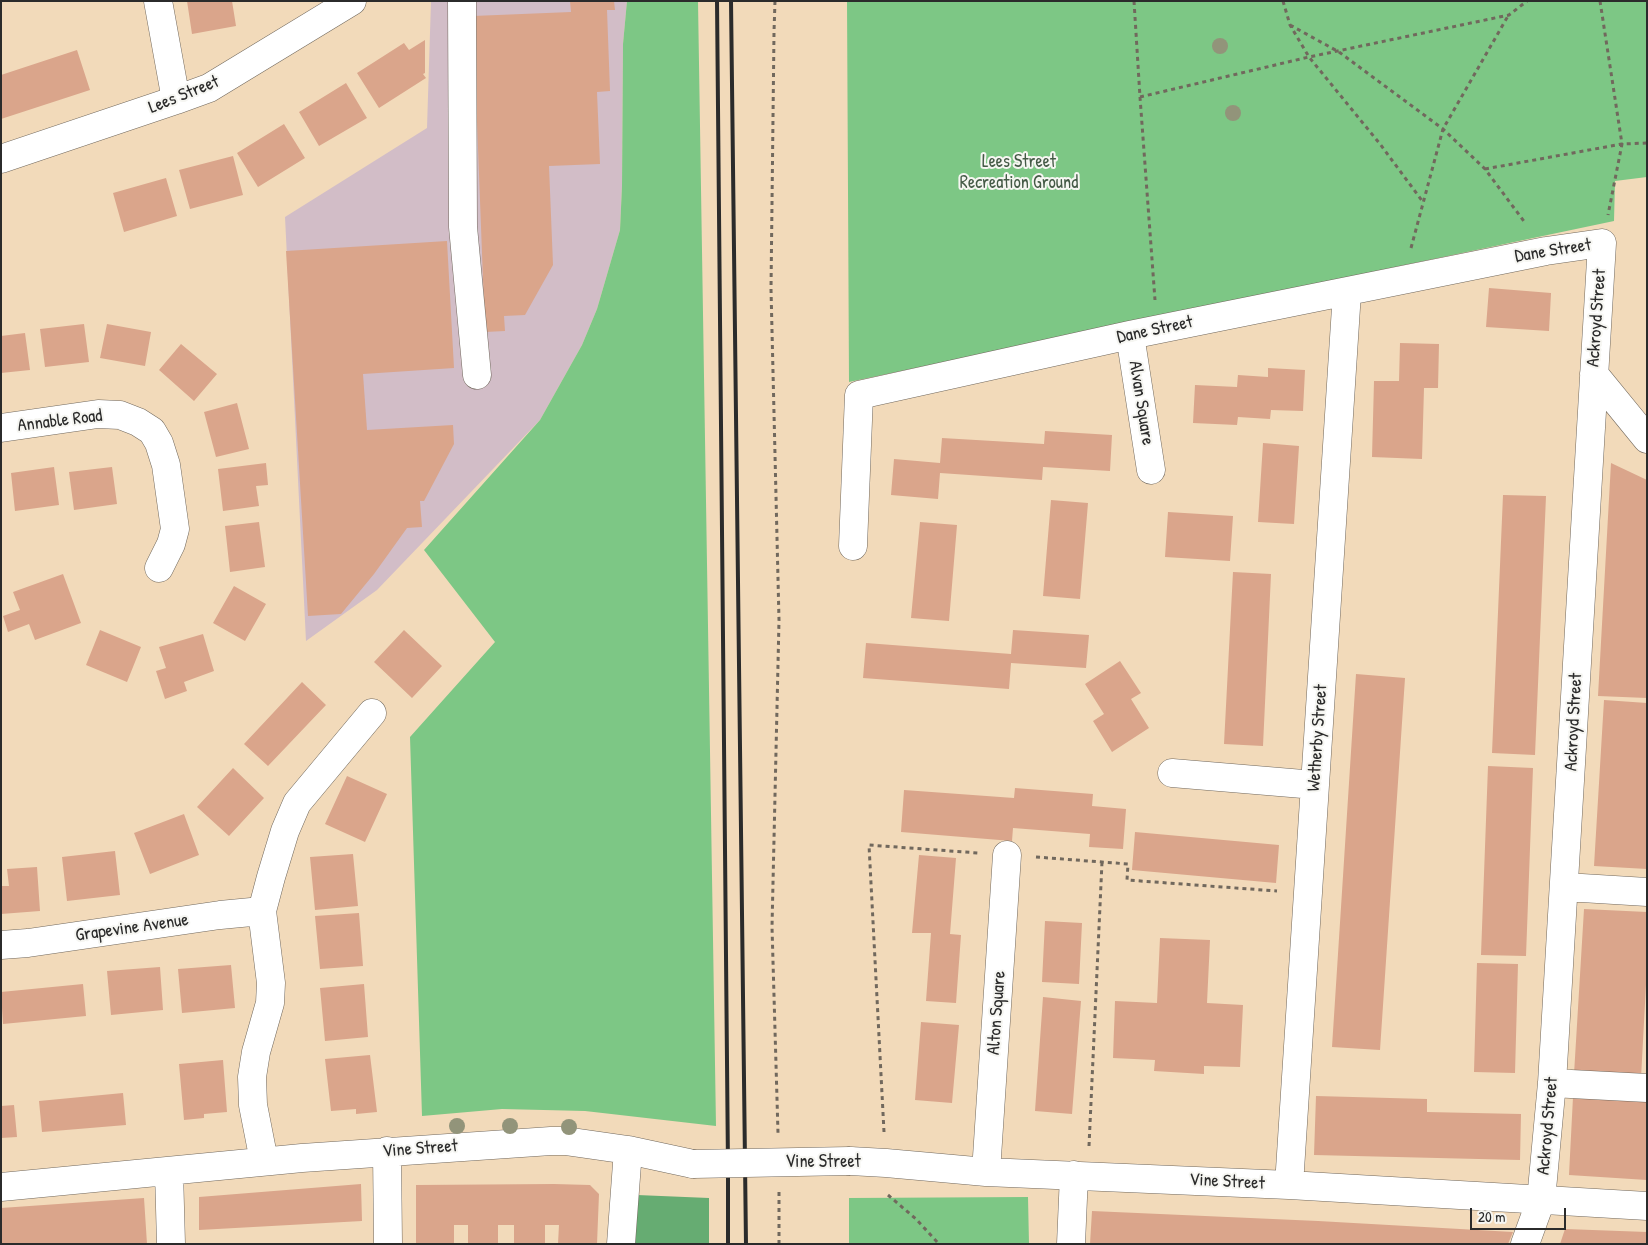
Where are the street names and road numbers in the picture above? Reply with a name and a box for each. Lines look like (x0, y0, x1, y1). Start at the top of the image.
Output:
street label: Lees Street (146, 71, 222, 119)
street label: Dane Street (1513, 234, 1593, 268)
street label: Ackroyd Street (1583, 268, 1611, 368)
street label: Dane Street (1115, 311, 1195, 349)
street label: Alvan Square (1124, 359, 1158, 447)
street label: Annable Road (16, 405, 104, 437)
street label: Ackroyd Street (1561, 672, 1587, 772)
street label: Wetherby Street (1303, 684, 1333, 792)
street label: Grapevine Avenue (74, 909, 190, 947)
street label: Alton Square (983, 970, 1011, 1056)
street label: Ackroyd Street (1533, 1076, 1563, 1176)
street label: Vine Street (382, 1136, 458, 1162)
street label: Vine Street (785, 1151, 861, 1173)
street label: Vine Street (1189, 1169, 1265, 1195)

